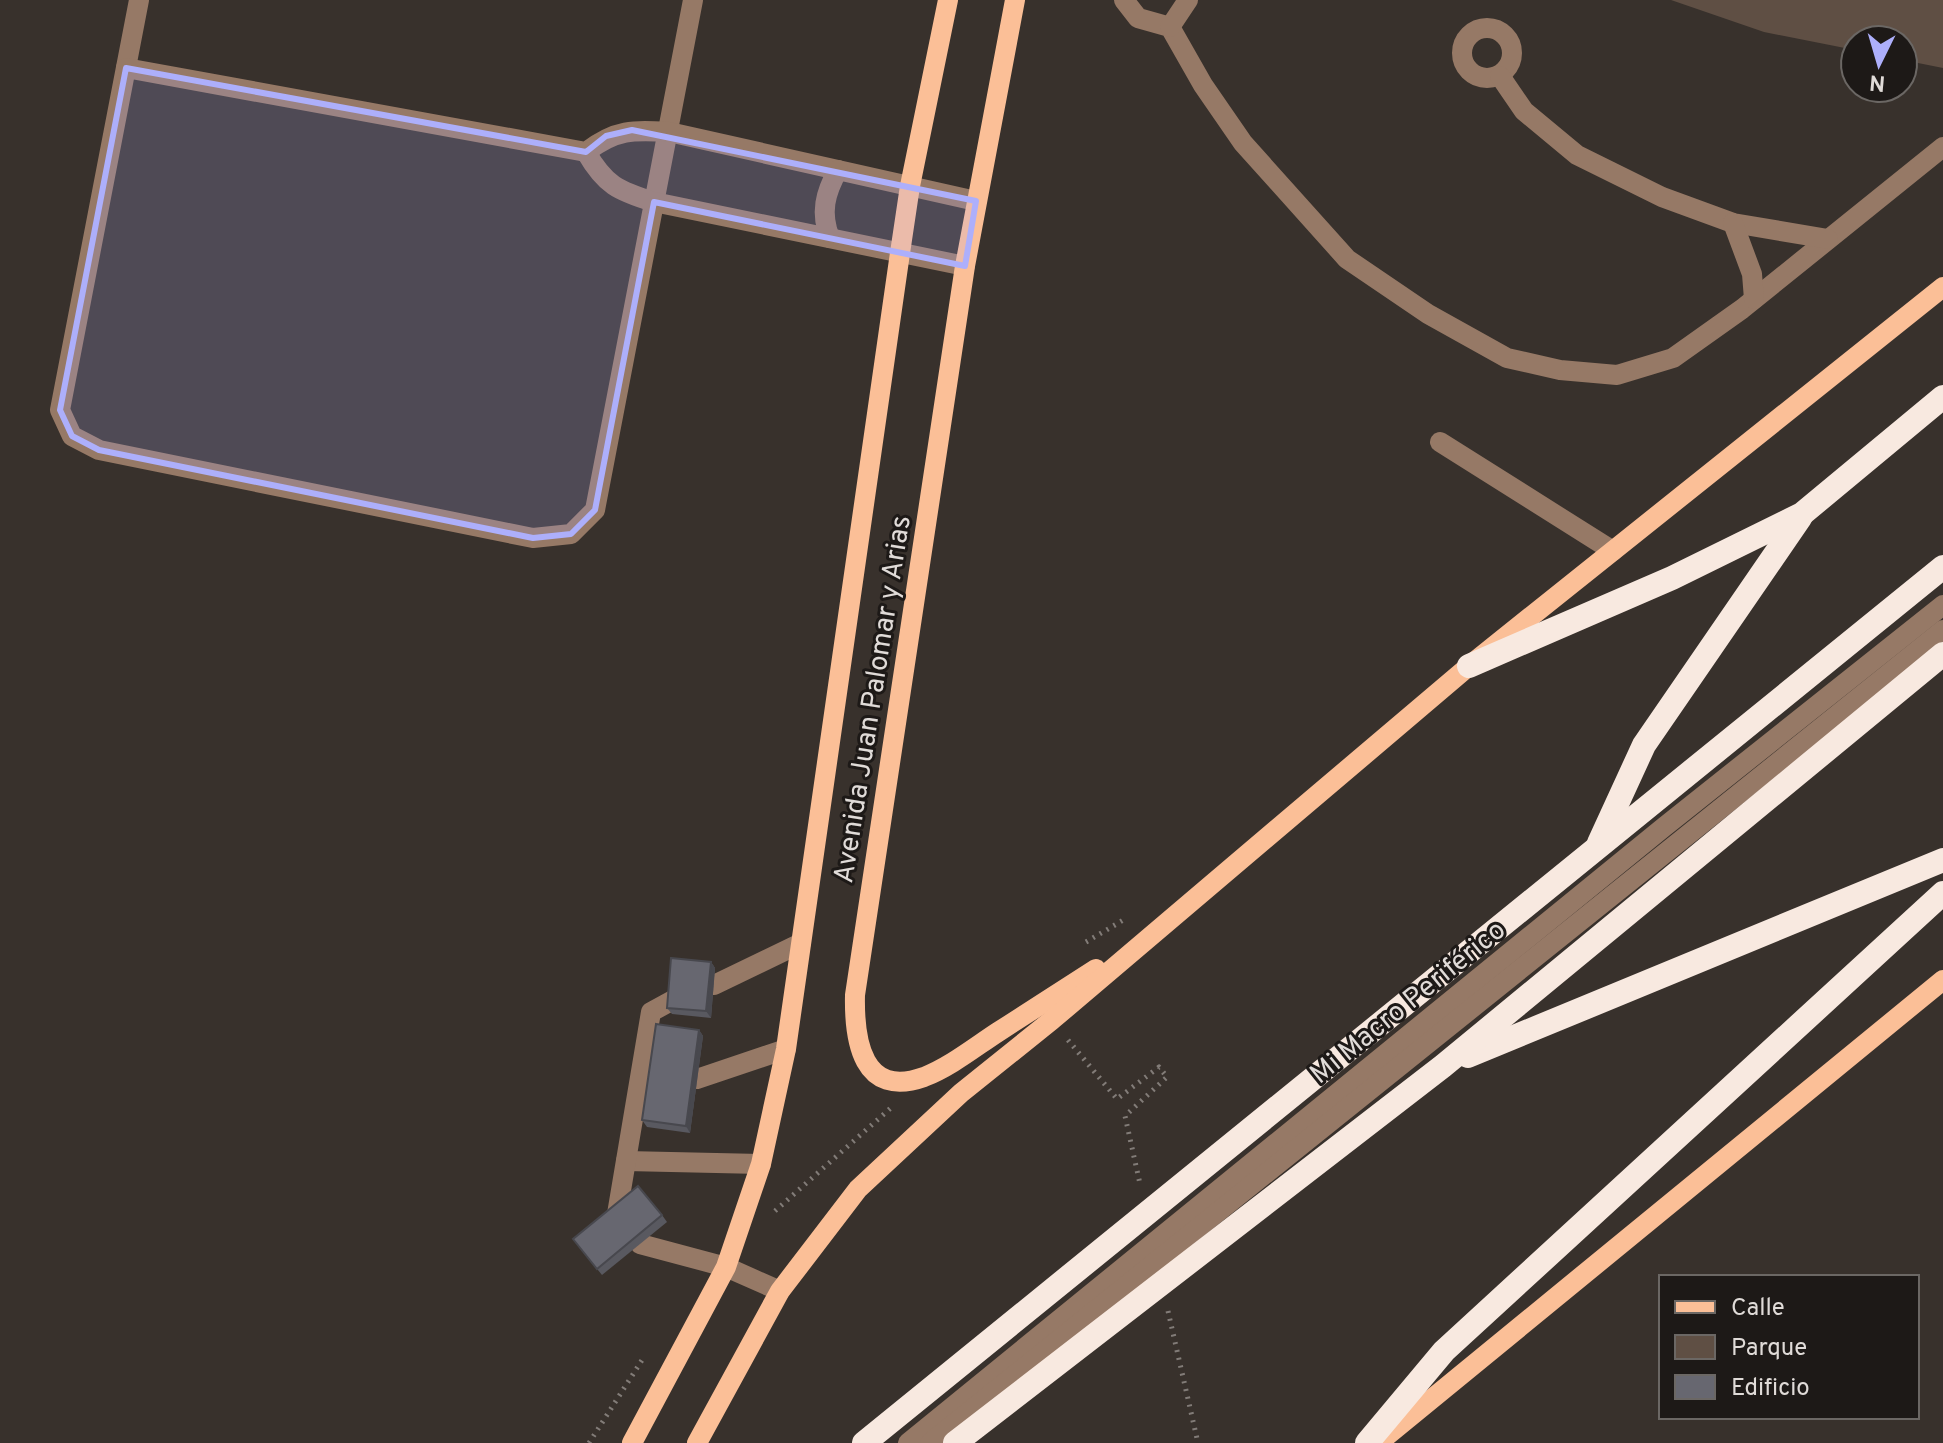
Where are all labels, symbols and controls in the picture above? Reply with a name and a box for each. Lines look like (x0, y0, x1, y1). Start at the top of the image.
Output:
north arrow (1839, 24, 1919, 104)
text: N (1868, 67, 1887, 96)
street label: Avenida Juan Palomar y Arias (827, 513, 921, 886)
street label: Mi Macro Periférico (1304, 913, 1514, 1093)
legend (1659, 1275, 1919, 1419)
text: Calle (1731, 1294, 1785, 1324)
text: Parque (1731, 1334, 1807, 1364)
text: Edificio (1731, 1374, 1810, 1404)

